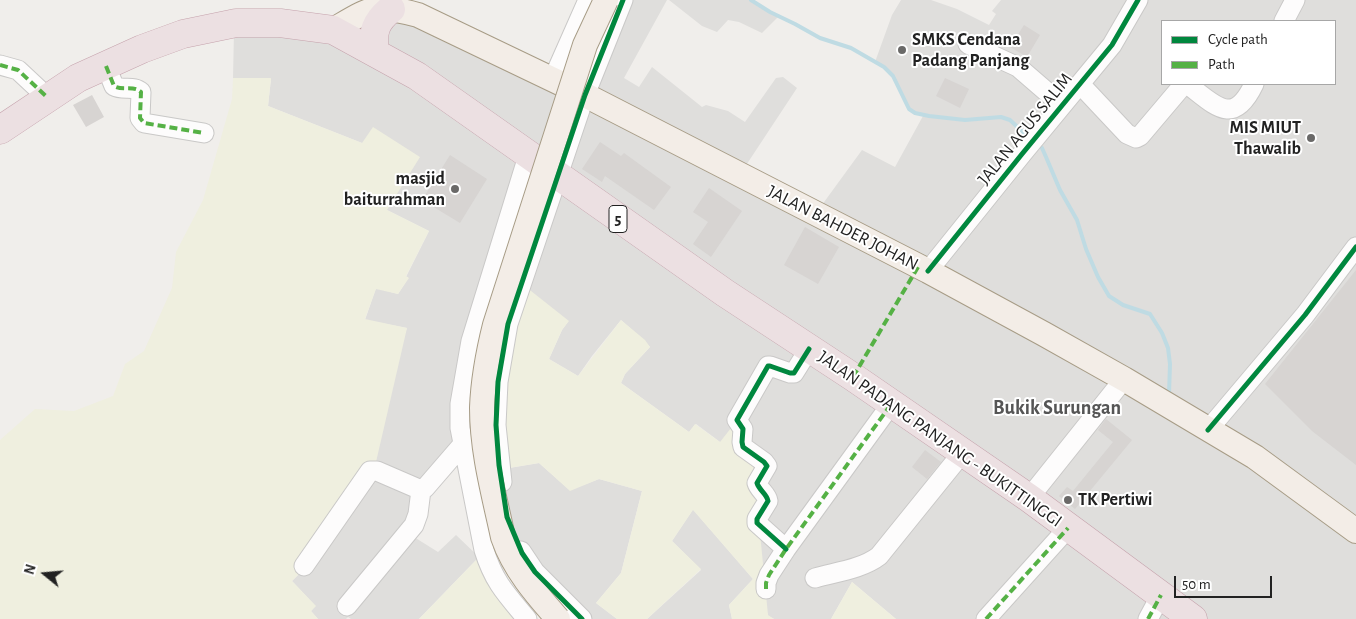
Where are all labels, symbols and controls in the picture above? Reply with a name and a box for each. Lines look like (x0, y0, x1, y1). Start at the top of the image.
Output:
legend (1161, 20, 1336, 85)
place label: SMKS Cendana Padang Panjang (912, 29, 1029, 72)
text: Cycle path (1208, 32, 1268, 47)
marker: SMKS Cendana Padang Panjang (896, 44, 908, 56)
text: Path (1208, 57, 1235, 72)
street label: JALAN AGUS SALIM (973, 68, 1077, 190)
place label: MIS MIUT Thawalib (1229, 117, 1301, 160)
marker: MIS MIUT Thawalib (1305, 132, 1317, 144)
place label: masjid baiturrahman (344, 168, 445, 210)
street label: JALAN BAHDER JOHAN (764, 181, 922, 275)
marker: masjid baiturrahman (449, 183, 461, 195)
road number: 5 (609, 205, 627, 232)
street label: JALAN PADANG PANJANG - BUKITTINGGI (814, 346, 1066, 532)
district label: Bukik Surungan (993, 396, 1121, 420)
place label: TK Pertiwi (1078, 489, 1152, 511)
marker: TK Pertiwi (1062, 494, 1074, 506)
north arrow (20, 549, 70, 599)
text: N (23, 563, 39, 576)
scale bar (1176, 566, 1274, 598)
text: 50 m (1182, 577, 1211, 592)

